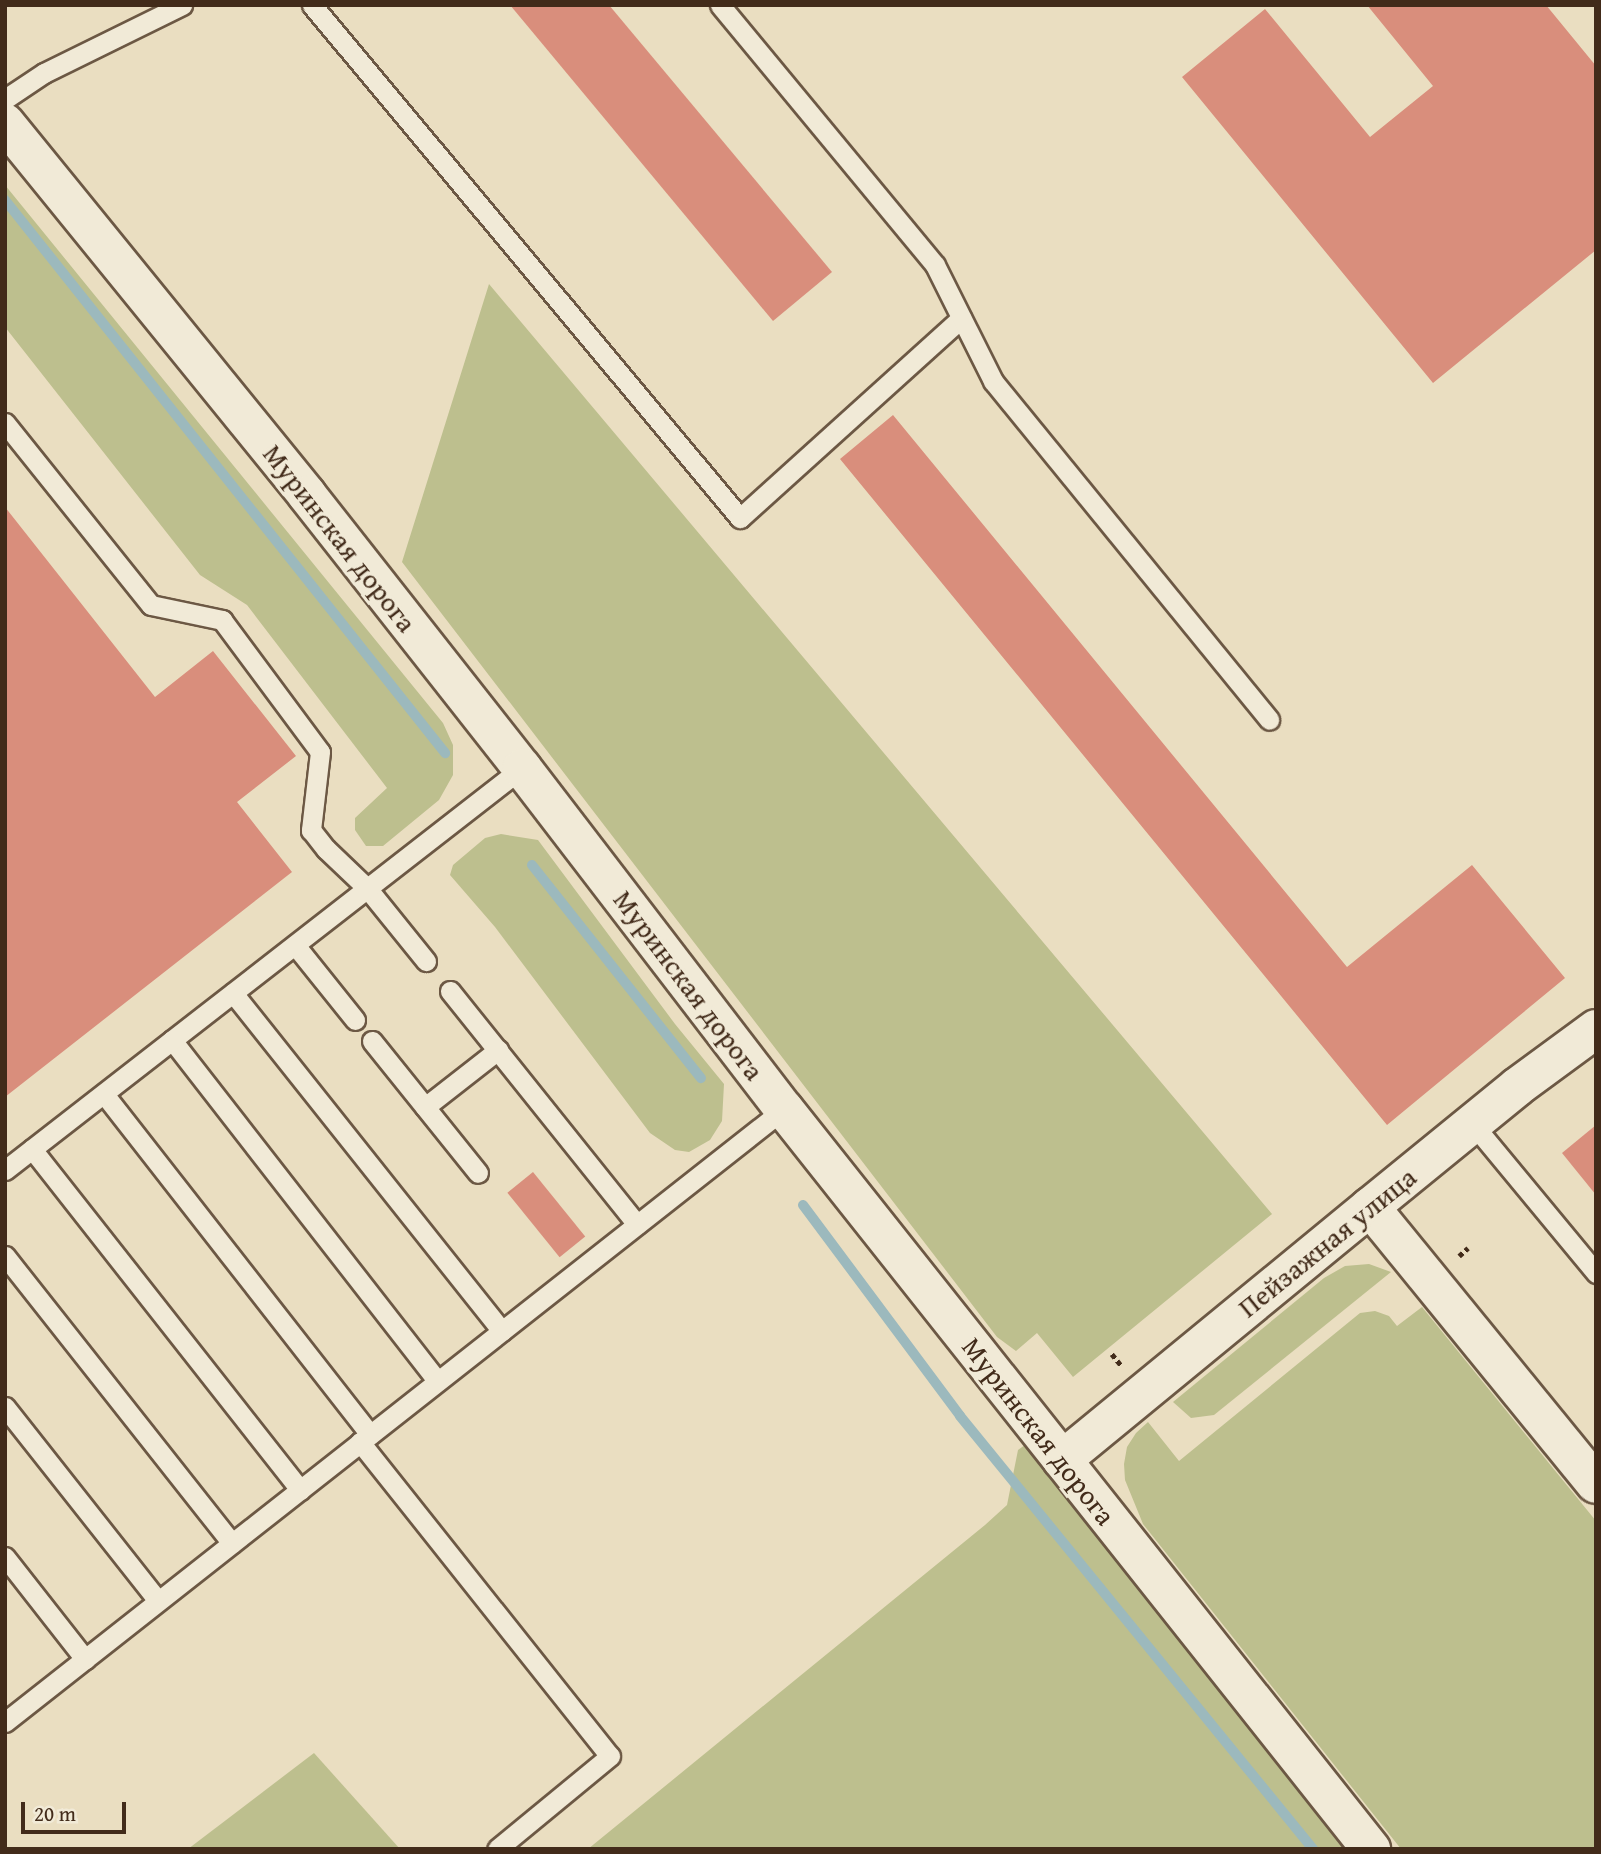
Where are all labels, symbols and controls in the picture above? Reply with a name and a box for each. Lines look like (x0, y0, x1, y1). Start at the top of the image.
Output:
street label: Муринская дорога (256, 437, 424, 639)
street label: Муринская дорога (607, 883, 771, 1087)
street label: Пейзажная улица (1231, 1160, 1423, 1324)
street label: Муринская дорога (955, 1330, 1123, 1532)
scale bar (24, 1787, 130, 1831)
text: 20 m (34, 1798, 76, 1829)

